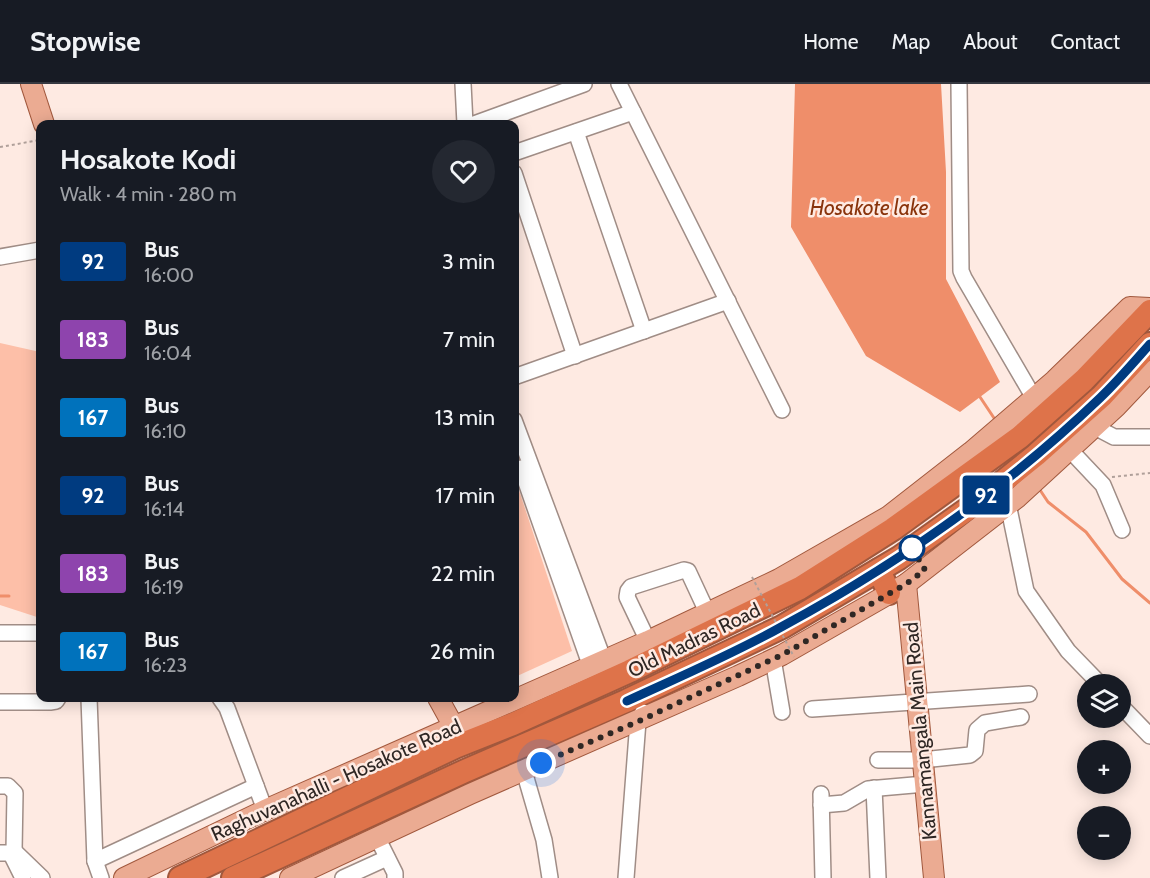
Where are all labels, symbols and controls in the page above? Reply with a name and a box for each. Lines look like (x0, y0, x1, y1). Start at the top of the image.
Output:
text: Stopwise (30, 24, 141, 58)
text: Home (803, 29, 859, 54)
text: Map (892, 29, 930, 54)
text: About (963, 29, 1017, 54)
text: Contact (1050, 29, 1120, 54)
button: heart (432, 140, 495, 203)
text: Hosakote Kodi (60, 142, 236, 176)
text: Walk · 4 min · 280 m (60, 182, 237, 206)
water label: Hosakote lake (810, 195, 929, 220)
text: Bus (144, 236, 179, 263)
text: 3 min (442, 248, 495, 275)
text: 92 (82, 249, 104, 274)
text: 16:00 (144, 263, 194, 287)
text: Bus (144, 314, 179, 341)
text: 7 min (443, 326, 495, 353)
text: 183 (77, 327, 109, 352)
text: 16:04 (144, 341, 192, 365)
text: Bus (144, 392, 179, 419)
text: 13 min (435, 404, 495, 431)
text: 167 (78, 405, 108, 430)
text: 16:10 (144, 419, 187, 443)
text: Bus (144, 470, 179, 497)
line badge: 92 (959, 476, 1013, 514)
text: 17 min (436, 482, 495, 509)
text: 92 (82, 483, 104, 508)
text: 92 (975, 483, 997, 508)
text: 16:14 (144, 497, 184, 521)
unlabelled marker (899, 535, 925, 561)
text: Bus (144, 548, 179, 575)
text: 22 min (431, 560, 495, 587)
text: 183 (77, 561, 109, 586)
text: 16:19 (144, 575, 184, 599)
street label: Old Madras Road (624, 598, 764, 682)
street label: Kannamangala Main Road (899, 621, 941, 841)
text: Bus (144, 626, 179, 653)
text: 26 min (430, 638, 495, 665)
text: 167 (78, 639, 108, 664)
text: 16:23 (144, 653, 187, 677)
map controls (1077, 674, 1131, 860)
button: layers (1077, 674, 1131, 728)
street label: Raghuvanahalli - Hosakote Road (207, 714, 465, 846)
button: + (1077, 740, 1131, 794)
your location (526, 748, 556, 778)
button: − (1077, 806, 1131, 860)

